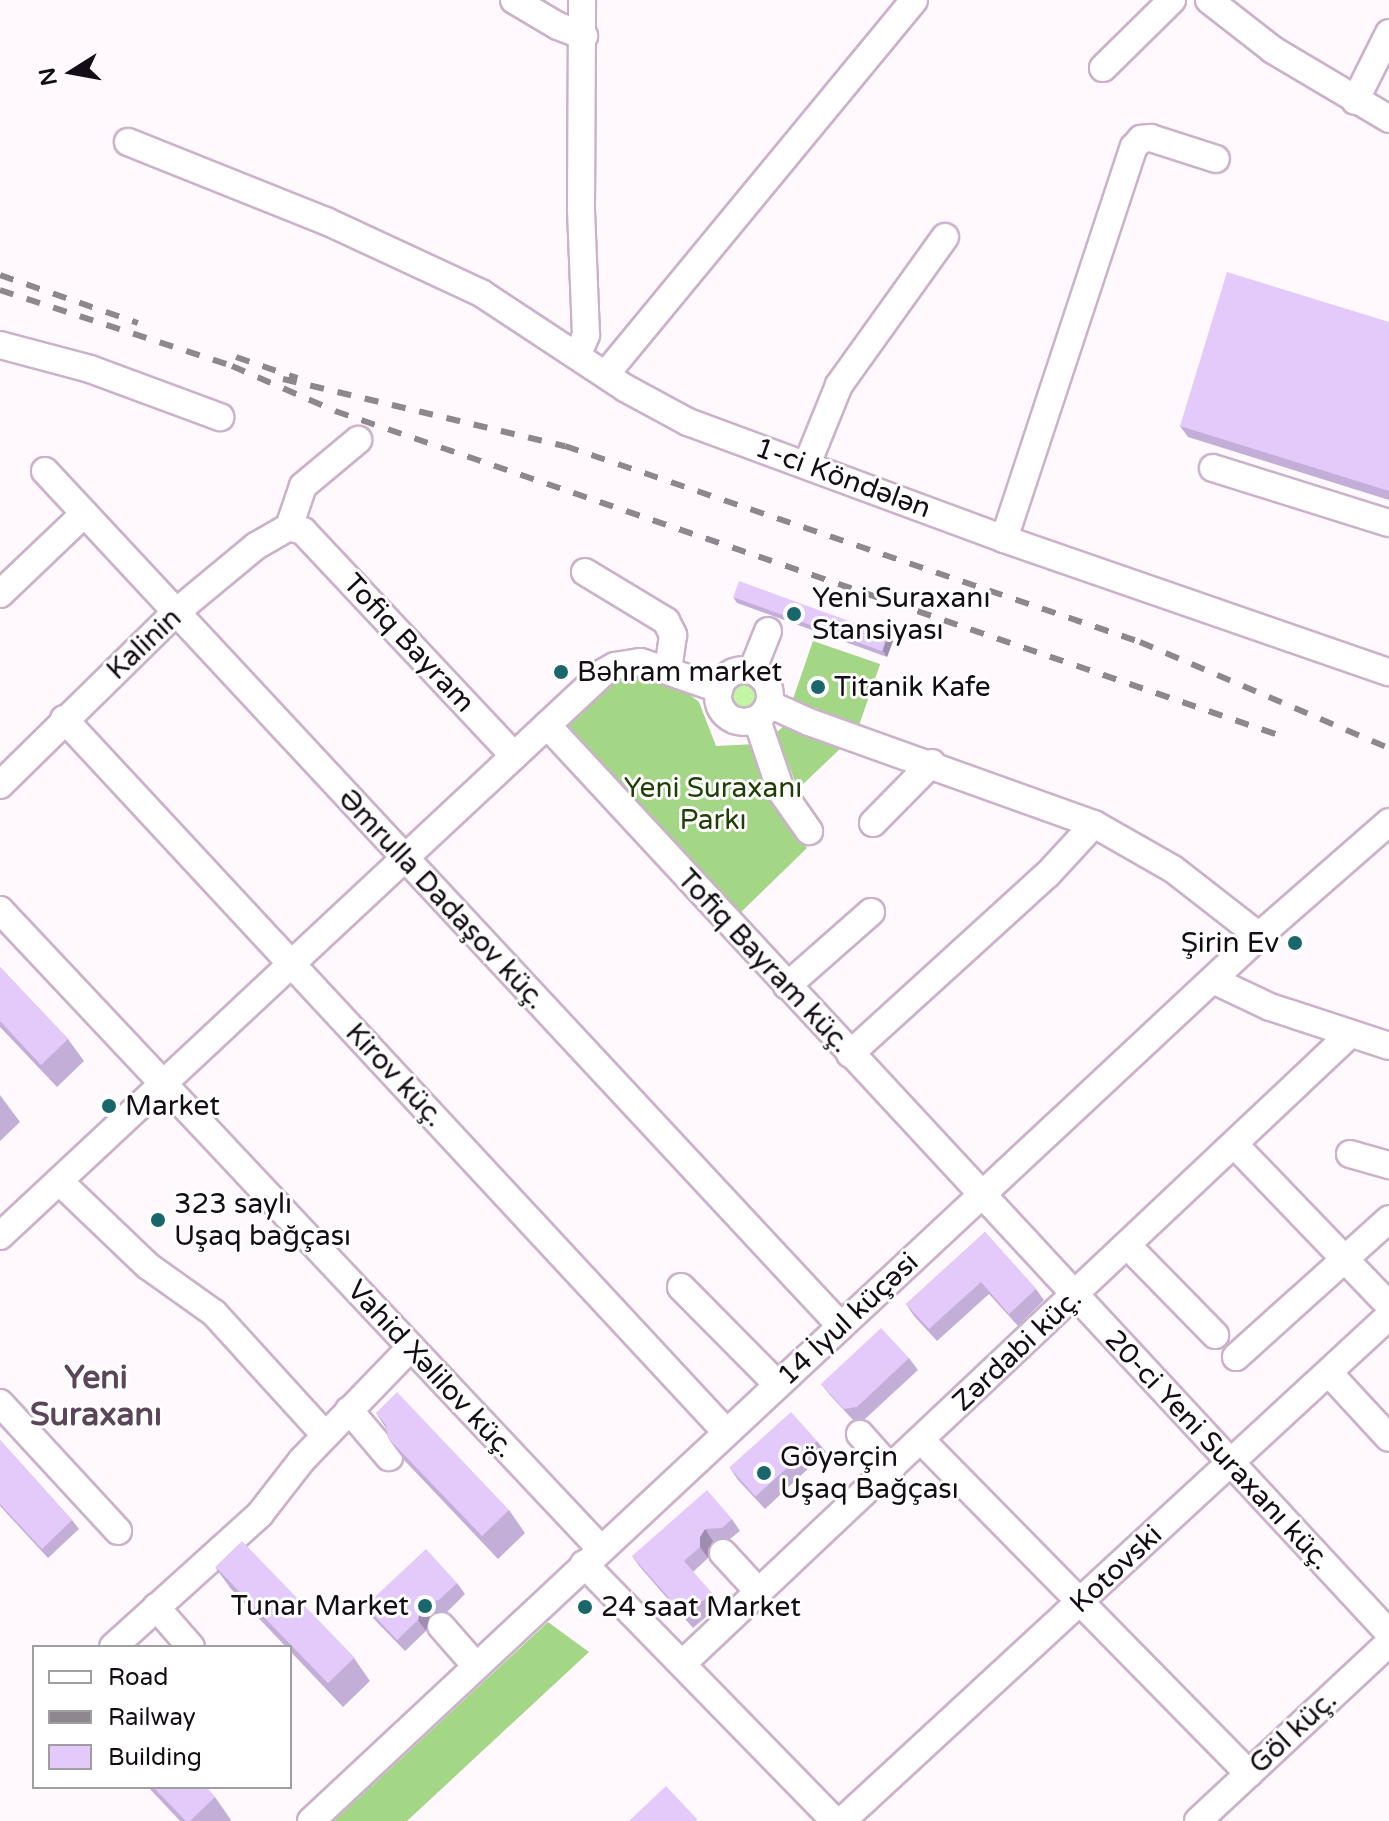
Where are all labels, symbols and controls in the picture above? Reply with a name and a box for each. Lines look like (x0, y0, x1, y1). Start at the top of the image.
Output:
north arrow (32, 32, 112, 112)
text: N (34, 65, 63, 88)
street label: 1-ci Köndələn (751, 431, 935, 525)
street label: Tofiq Bayram (336, 567, 482, 719)
place label: Yeni Suraxanı Stansiyası (812, 581, 990, 647)
street label: Kalinin (100, 601, 188, 687)
marker: Yeni Suraxanı Stansiyası (783, 603, 805, 625)
place label: Bәhram market (577, 655, 782, 689)
marker: Bәhram market (552, 663, 570, 681)
place label: Titanik Kafe (834, 670, 991, 704)
marker: Titanik Kafe (809, 678, 827, 696)
park label: Yeni Suraxanı Parkı (624, 771, 802, 837)
street label: Əmrulla Dadaşov küç. (331, 782, 553, 1016)
street label: Tofiq Bayram küç. (670, 862, 858, 1060)
place label: Şirin Ev (1181, 926, 1279, 960)
marker: Şirin Ev (1286, 934, 1304, 952)
street label: Kirov küç. (339, 1016, 451, 1134)
place label: Market (125, 1089, 220, 1123)
marker: Market (100, 1097, 118, 1115)
place label: 323 saylı Uşaq bağçası (174, 1187, 351, 1253)
marker: 323 saylı Uşaq bağçası (149, 1211, 167, 1229)
street label: 14 İyul küçəsi (771, 1245, 925, 1393)
street label: Vahid Xəlilov küç. (340, 1273, 522, 1465)
street label: Zərdabi küç. (946, 1282, 1088, 1418)
street label: 20-ci Yeni Suraxanı küç. (1098, 1323, 1338, 1577)
district label: Yeni Suraxanı (30, 1360, 162, 1435)
place label: Göyərçin Uşaq Bağçası (780, 1440, 959, 1506)
marker: Göyərçin Uşaq Bağçası (755, 1464, 773, 1482)
street label: Kotovski (1063, 1518, 1169, 1620)
place label: Tunar Market (231, 1589, 409, 1623)
place label: 24 saat Market (601, 1590, 801, 1624)
marker: Tunar Market (416, 1597, 434, 1615)
marker: 24 saat Market (576, 1598, 594, 1616)
legend (32, 1645, 292, 1789)
text: Road (108, 1663, 168, 1692)
street label: Göl küç. (1242, 1683, 1344, 1781)
text: Railway (108, 1703, 196, 1732)
text: Building (108, 1743, 202, 1772)

